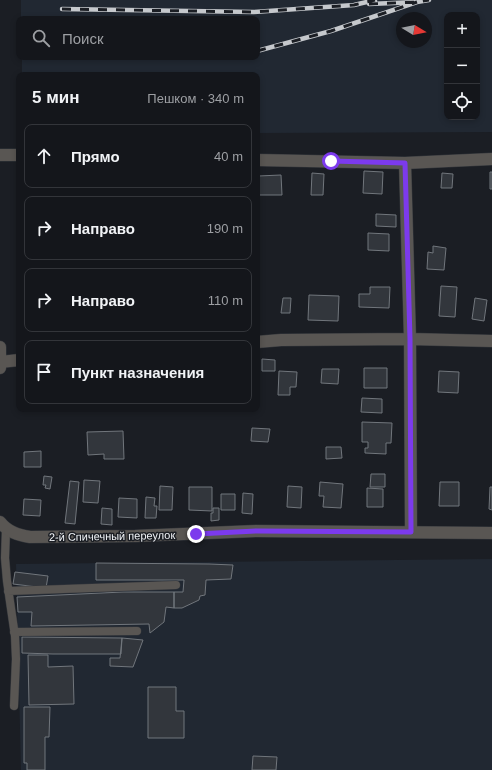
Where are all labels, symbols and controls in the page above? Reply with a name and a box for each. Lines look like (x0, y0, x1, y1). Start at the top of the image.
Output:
north arrow (396, 12, 432, 48)
map controls (444, 12, 480, 120)
button: + (444, 12, 480, 48)
search box (16, 16, 260, 60)
icon: search (30, 27, 52, 49)
text: Поиск (62, 30, 104, 47)
button: − (444, 48, 480, 84)
button: locate (444, 84, 480, 120)
text: 5 мин (32, 88, 79, 107)
text: Пешком · 340 m (147, 91, 244, 106)
icon: ahead (33, 145, 55, 167)
text: Прямо (71, 148, 120, 165)
text: 40 m (214, 149, 243, 164)
route start (322, 152, 340, 170)
icon: right (33, 217, 55, 239)
text: Направо (71, 220, 135, 237)
text: 190 m (207, 221, 243, 236)
icon: right (33, 289, 55, 311)
text: Направо (71, 292, 135, 309)
text: 110 m (208, 293, 243, 308)
icon: arrive (33, 361, 55, 383)
text: Пункт назначения (71, 364, 204, 381)
route end (187, 525, 205, 543)
street label: 2-й Спичечный переулок (49, 529, 175, 543)

